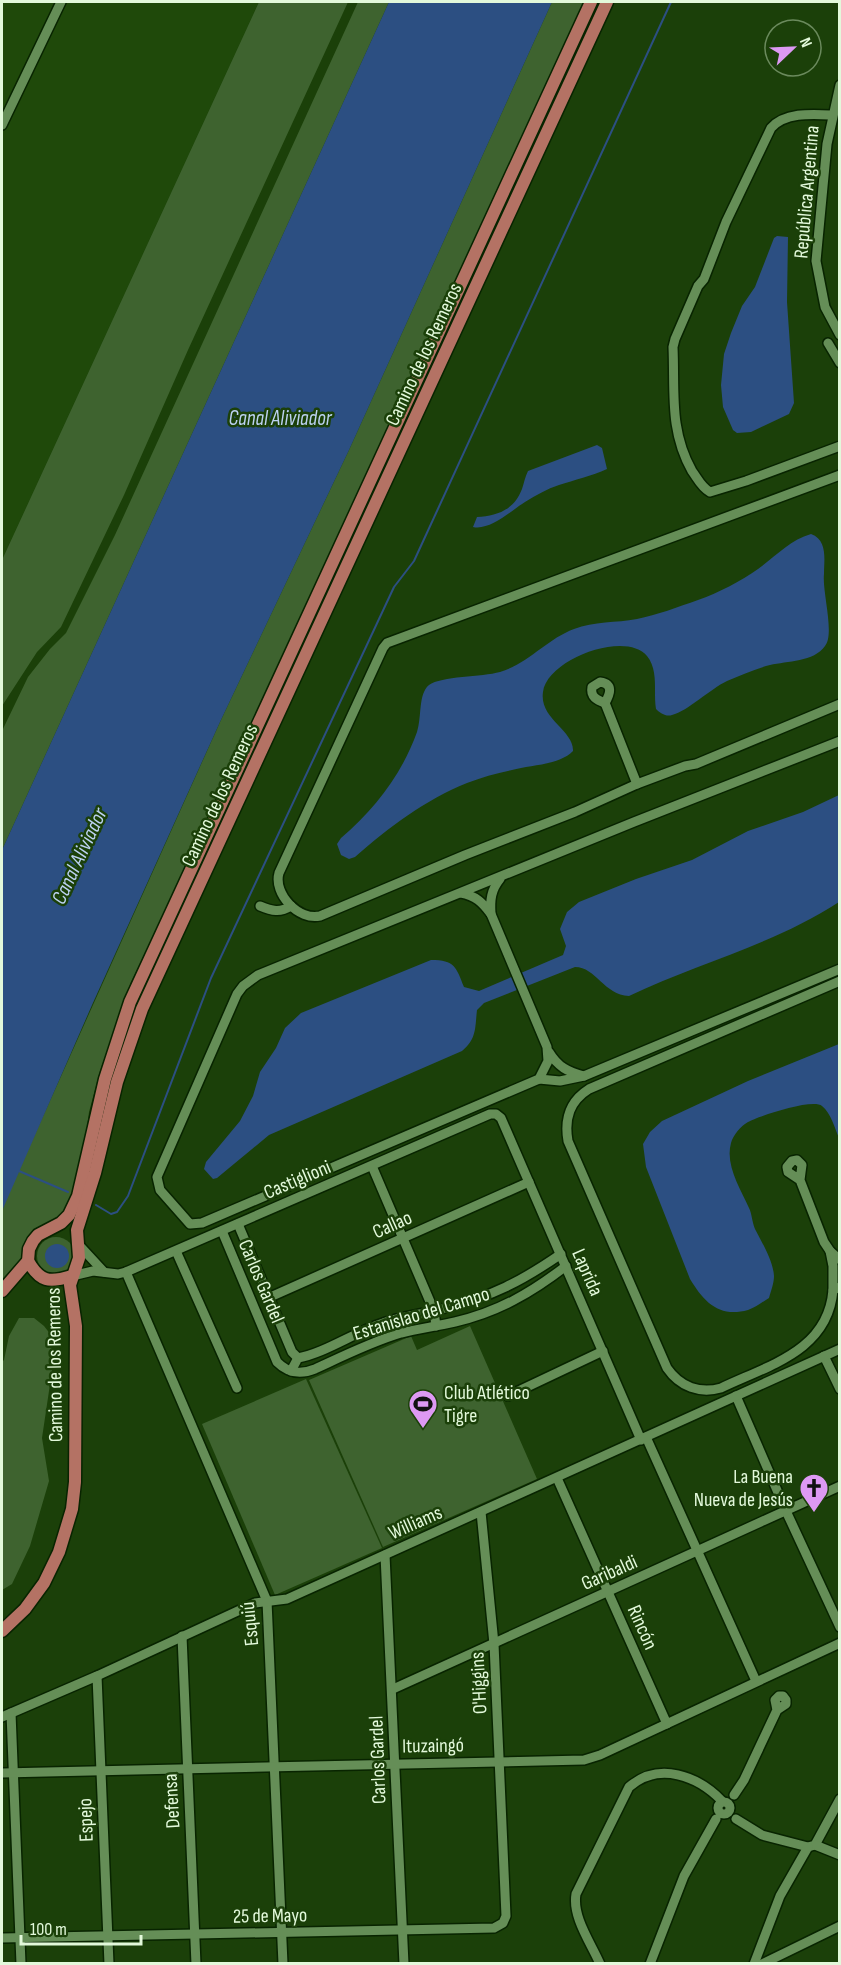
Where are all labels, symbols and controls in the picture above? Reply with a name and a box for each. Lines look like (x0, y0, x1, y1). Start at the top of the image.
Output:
north arrow (763, 18, 823, 78)
text: N (795, 35, 816, 50)
street label: República Argentina (789, 125, 825, 260)
street label: Camino de los Remeros (380, 279, 467, 429)
water label: Canal Aliviador (228, 406, 333, 431)
street label: Camino de los Remeros (176, 720, 263, 870)
water label: Canal Aliviador (46, 803, 113, 908)
street label: Castiglioni (260, 1155, 335, 1205)
street label: Callao (369, 1206, 416, 1244)
street label: Carlos Gardel (233, 1236, 289, 1327)
street label: Laprida (566, 1245, 608, 1300)
street label: Estanislao del Campo (350, 1282, 492, 1346)
street label: Camino de los Remeros (42, 1288, 68, 1442)
place label: Club Atlético Tigre (444, 1381, 530, 1428)
sports icon: Club Atlético Tigre (407, 1388, 439, 1430)
place label: La Buena Nueva de Jesús (694, 1465, 793, 1512)
church icon: La Buena Nueva de Jesús (798, 1472, 830, 1514)
street label: Williams (385, 1501, 446, 1545)
street label: Garibaldi (578, 1550, 641, 1596)
street label: Esquiú (236, 1601, 264, 1647)
street label: Rincón (622, 1601, 662, 1653)
street label: O'Higgins (465, 1651, 493, 1715)
street label: Carlos Gardel (364, 1715, 392, 1804)
street label: Ituzaingó (402, 1733, 464, 1759)
street label: Defensa (159, 1773, 185, 1829)
street label: Espejo (73, 1798, 99, 1842)
street label: 25 de Mayo (233, 1903, 307, 1929)
scale bar (21, 1908, 141, 1946)
text: 100 m (30, 1919, 67, 1940)

